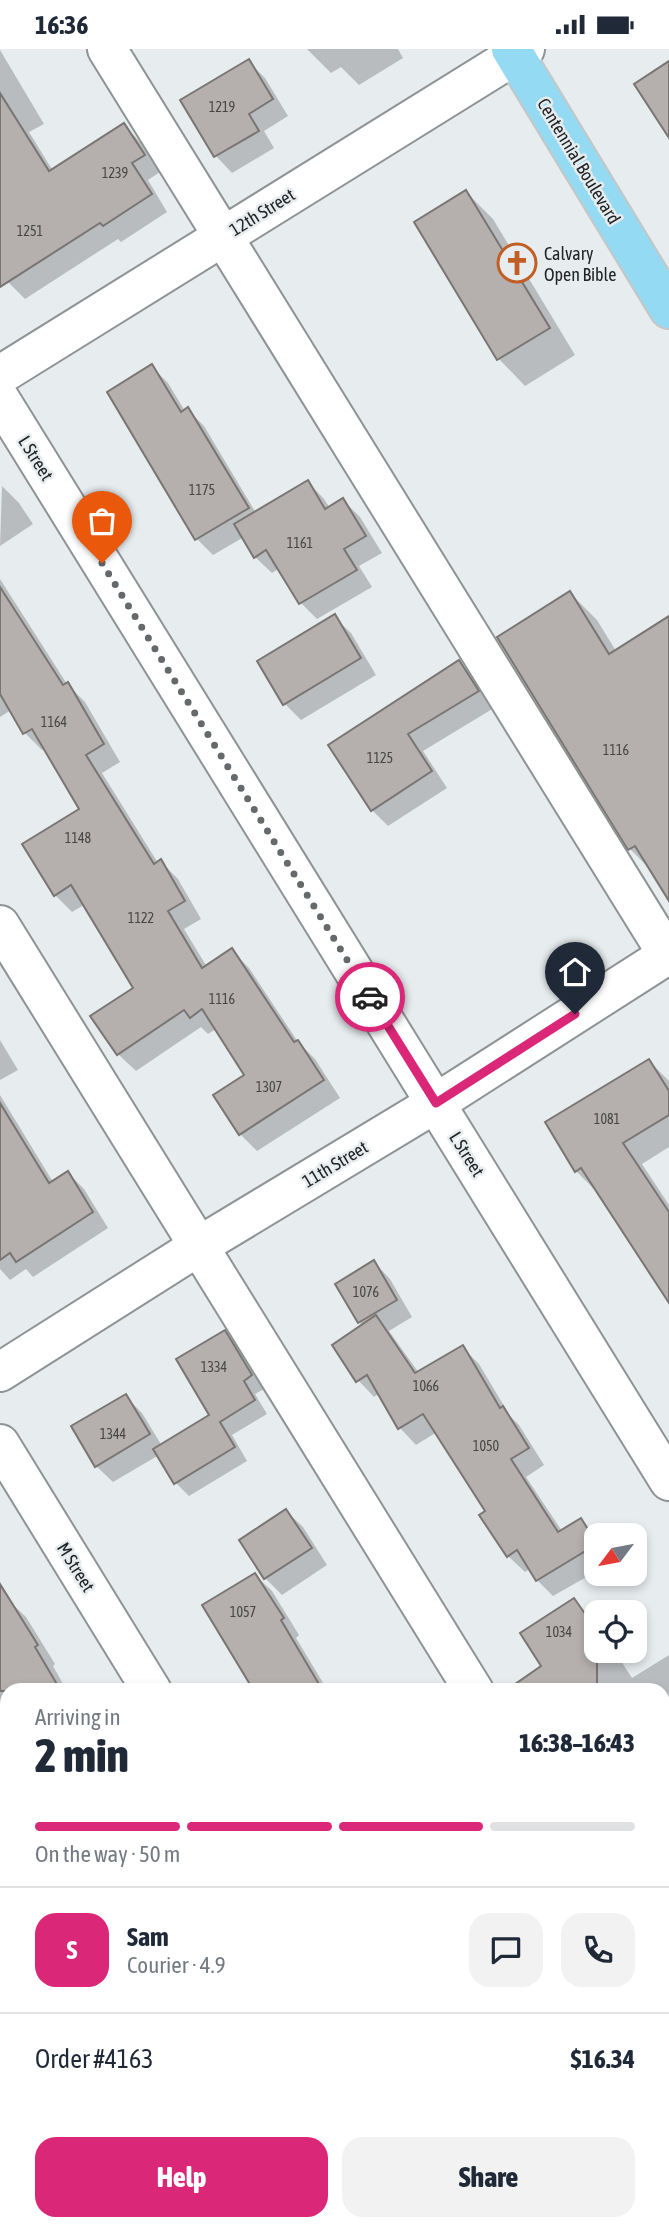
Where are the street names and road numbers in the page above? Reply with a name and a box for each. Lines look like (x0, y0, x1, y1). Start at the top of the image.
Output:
street label: Centennial Boulevard (533, 94, 625, 228)
street label: 12th Street (226, 184, 298, 240)
street label: L Street (14, 432, 58, 484)
street label: L Street (445, 1128, 489, 1180)
street label: 11th Street (298, 1136, 372, 1192)
street label: M Street (53, 1539, 99, 1595)

